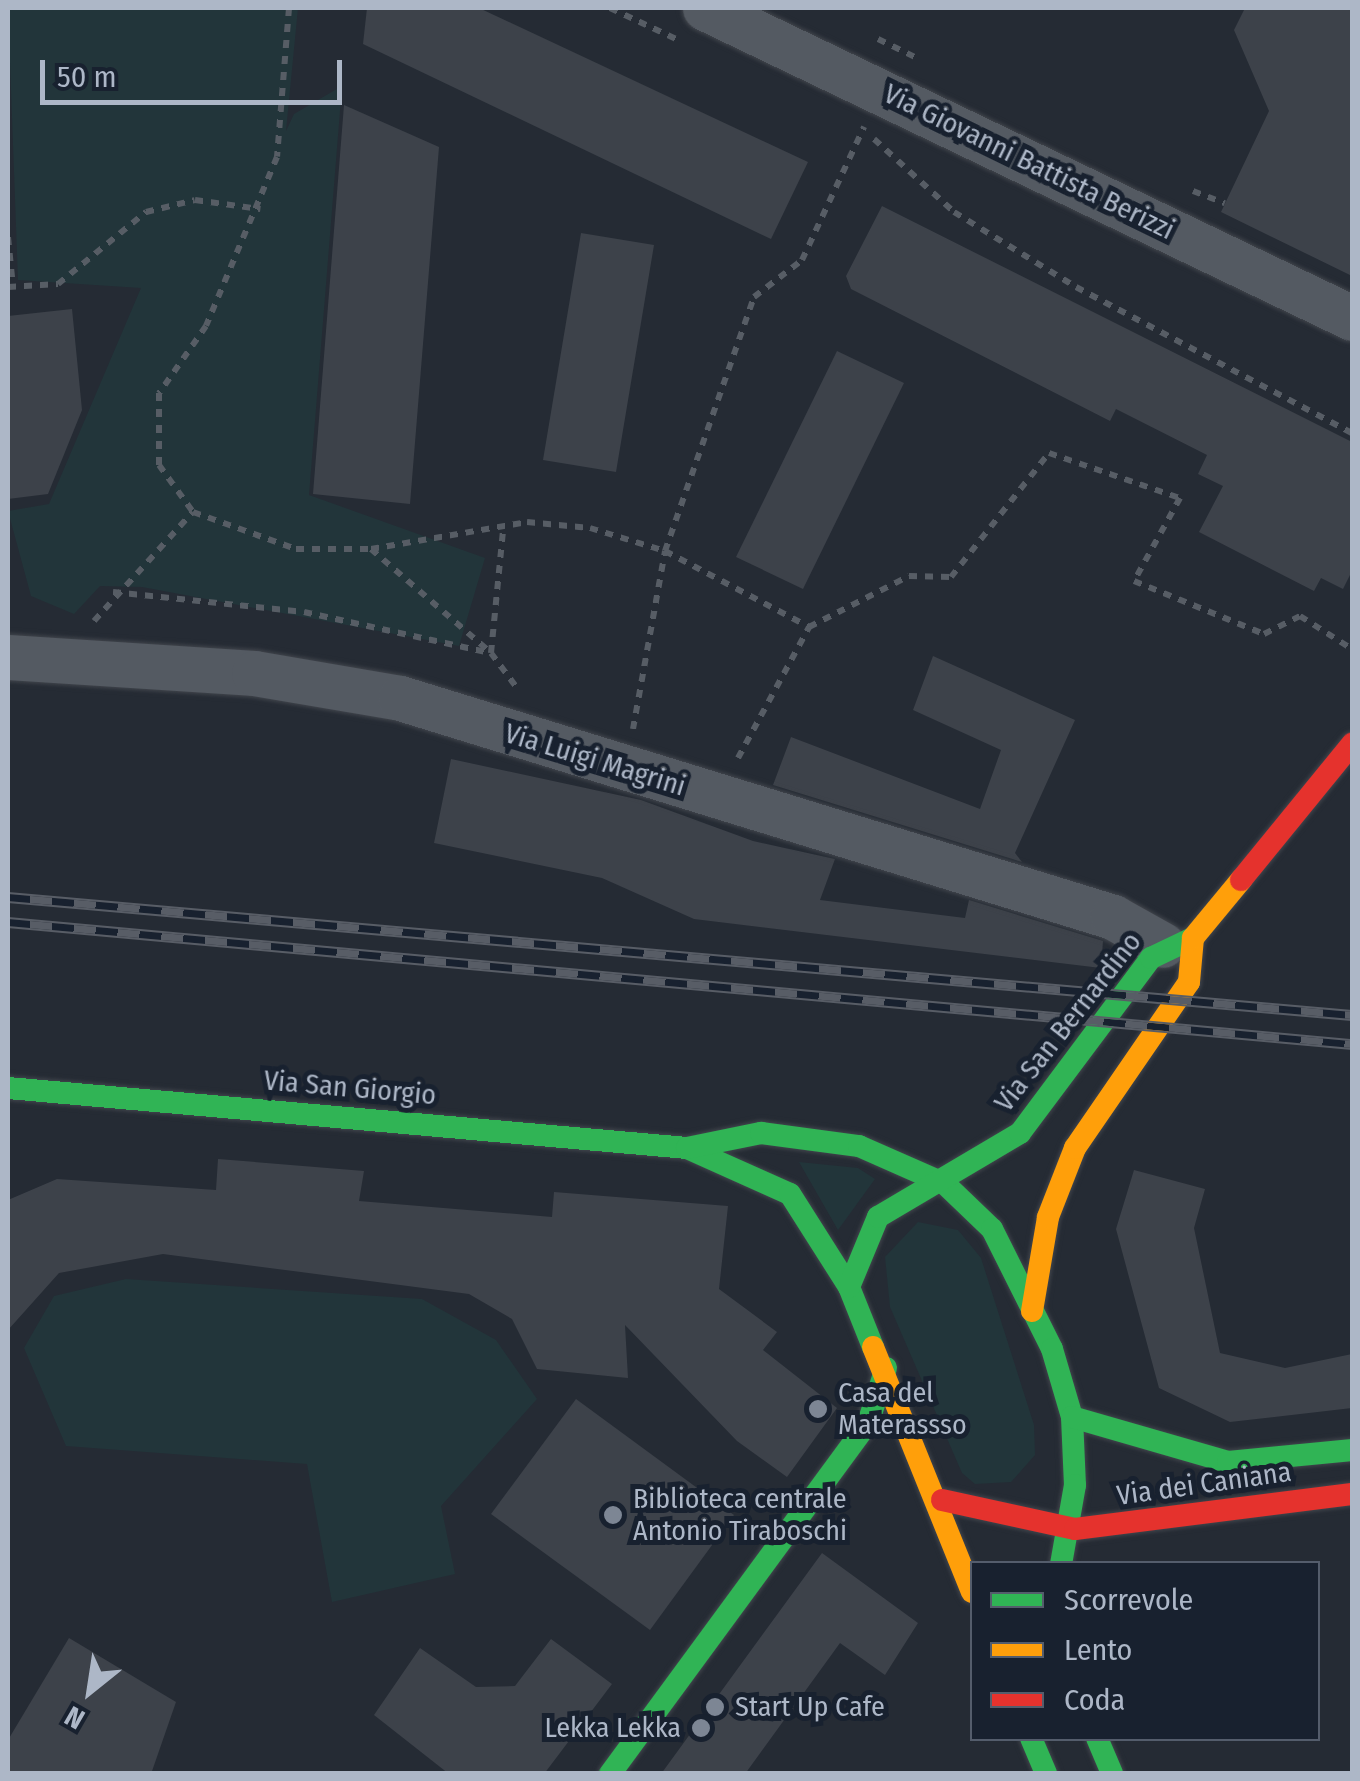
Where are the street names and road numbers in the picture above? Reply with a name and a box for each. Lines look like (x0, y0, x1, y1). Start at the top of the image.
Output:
street label: Via Giovanni Battista Berizzi (878, 77, 1180, 247)
street label: Via Luigi Magrini (501, 717, 689, 803)
street label: Via San Bernardino (988, 926, 1148, 1118)
street label: Via San Giorgio (263, 1064, 437, 1112)
street label: Via dei Caniana (1115, 1455, 1293, 1513)

